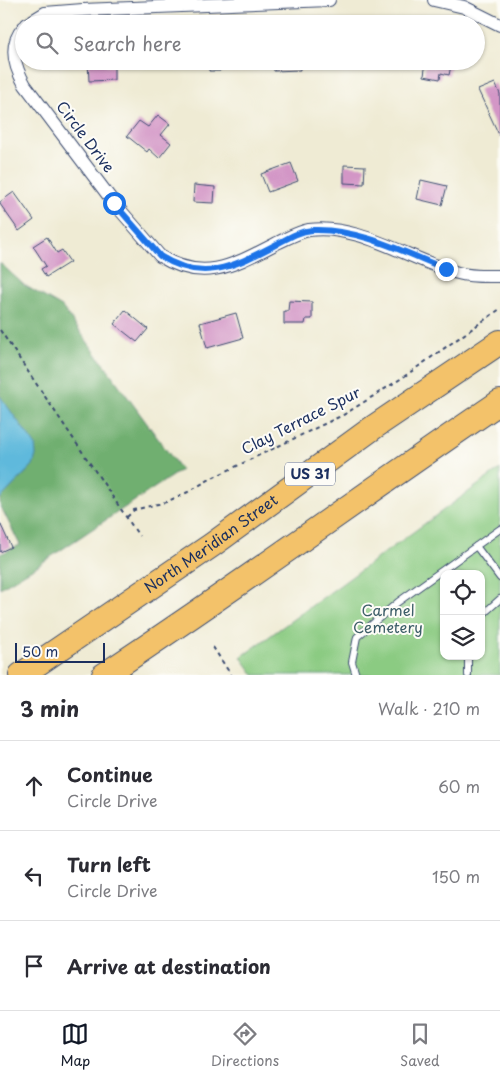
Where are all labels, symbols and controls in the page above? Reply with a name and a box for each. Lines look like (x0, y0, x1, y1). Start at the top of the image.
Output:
search box (15, 15, 485, 70)
icon: search (33, 29, 61, 57)
text: Search here (73, 29, 182, 57)
street label: Circle Drive (51, 95, 121, 177)
route start (103, 192, 126, 215)
route end (435, 258, 458, 281)
street label: Clay Terrace Spur (237, 380, 364, 460)
road number: US 31 (285, 462, 335, 486)
street label: North Meridian Street (139, 488, 282, 598)
map controls (440, 570, 485, 660)
button: locate (440, 570, 485, 615)
park label: Carmel Cemetery (353, 598, 423, 638)
button: layers (440, 615, 485, 660)
scale bar (15, 640, 105, 663)
text: 50 m (22, 641, 58, 662)
text: 3 min (20, 692, 79, 724)
text: Walk · 210 m (378, 696, 480, 720)
text: Continue (67, 760, 153, 788)
icon: ahead (20, 772, 48, 800)
text: 60 m (438, 774, 480, 798)
text: Circle Drive (67, 788, 157, 812)
text: Turn left (67, 850, 151, 878)
icon: left (20, 862, 48, 890)
text: 150 m (432, 864, 480, 888)
text: Circle Drive (67, 878, 157, 902)
icon: arrive (20, 952, 48, 980)
text: Arrive at destination (67, 952, 271, 980)
tab: Map (60, 1020, 90, 1071)
tab: Directions (211, 1020, 279, 1071)
tab: Saved (400, 1020, 440, 1071)

